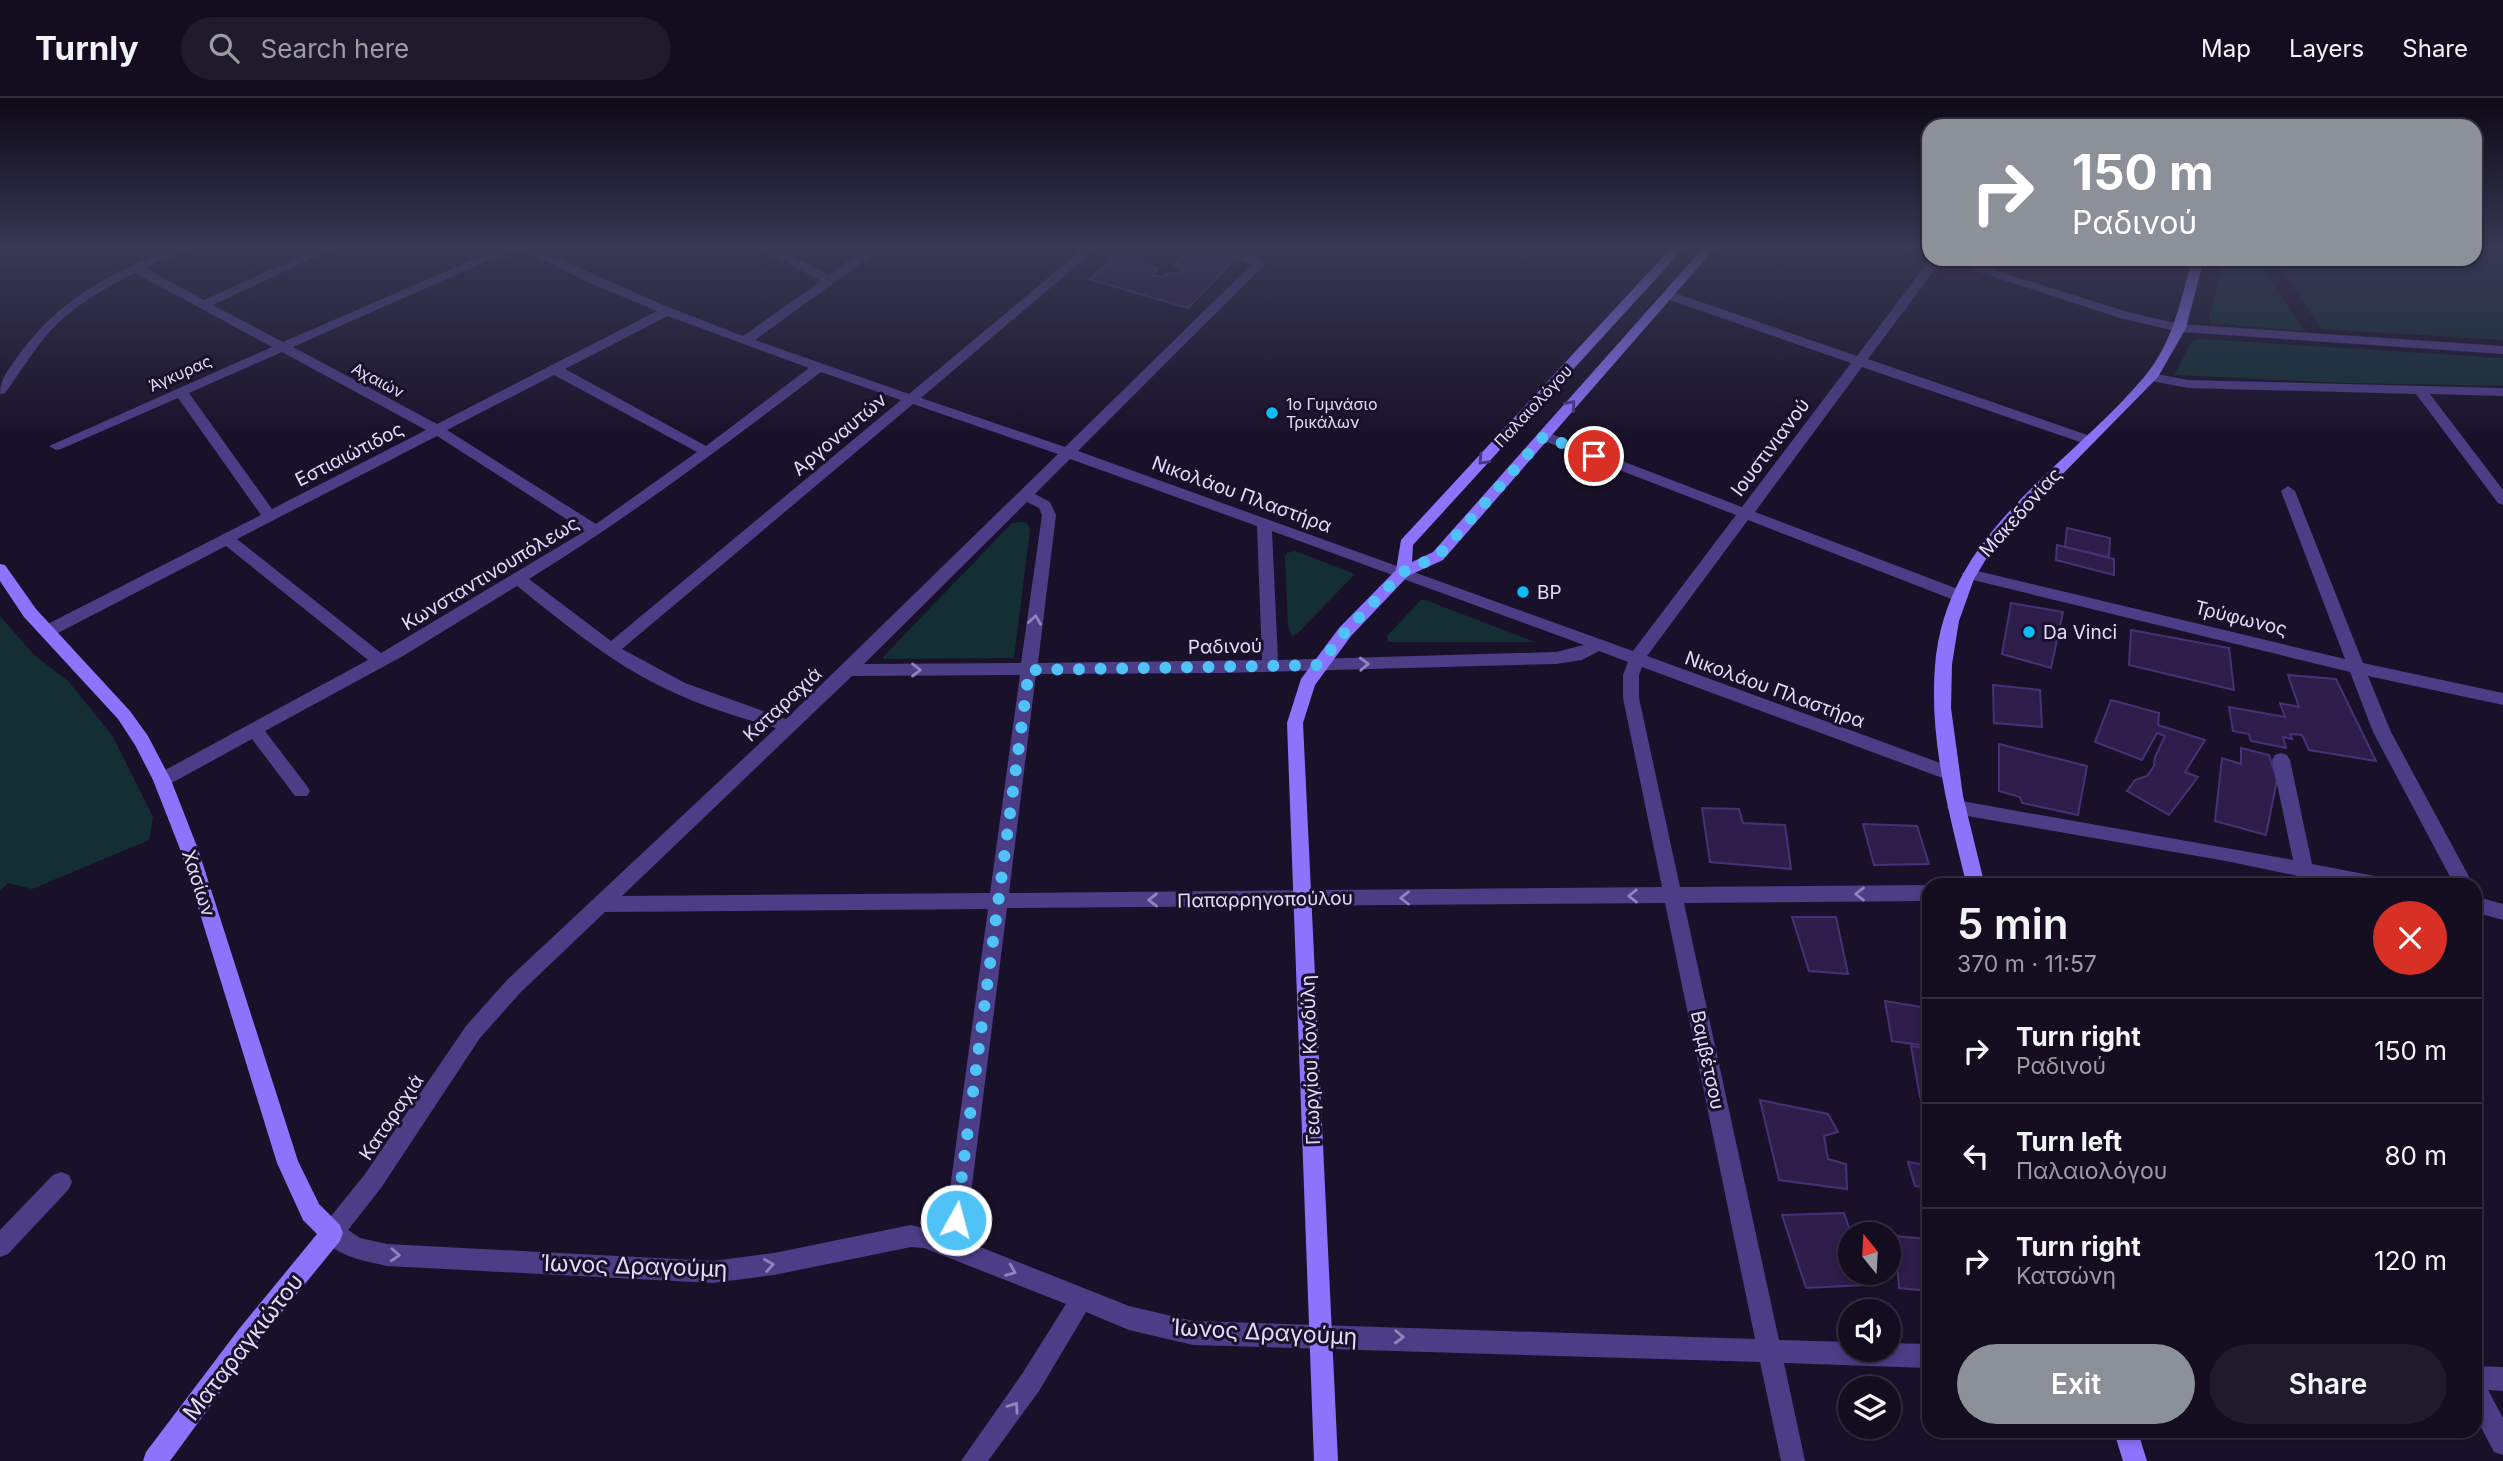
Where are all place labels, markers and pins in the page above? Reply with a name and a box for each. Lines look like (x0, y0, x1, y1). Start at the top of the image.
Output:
place label: 1ο Γυμνάσιο Τρικάλων (1286, 394, 1377, 432)
marker: 1ο Γυμνάσιο Τρικάλων (1264, 405, 1280, 421)
pin (1564, 426, 1624, 486)
place label: BP (1537, 581, 1562, 604)
marker: BP (1515, 584, 1531, 600)
place label: Da Vinci (2043, 621, 2117, 644)
marker: Da Vinci (2021, 624, 2037, 640)

